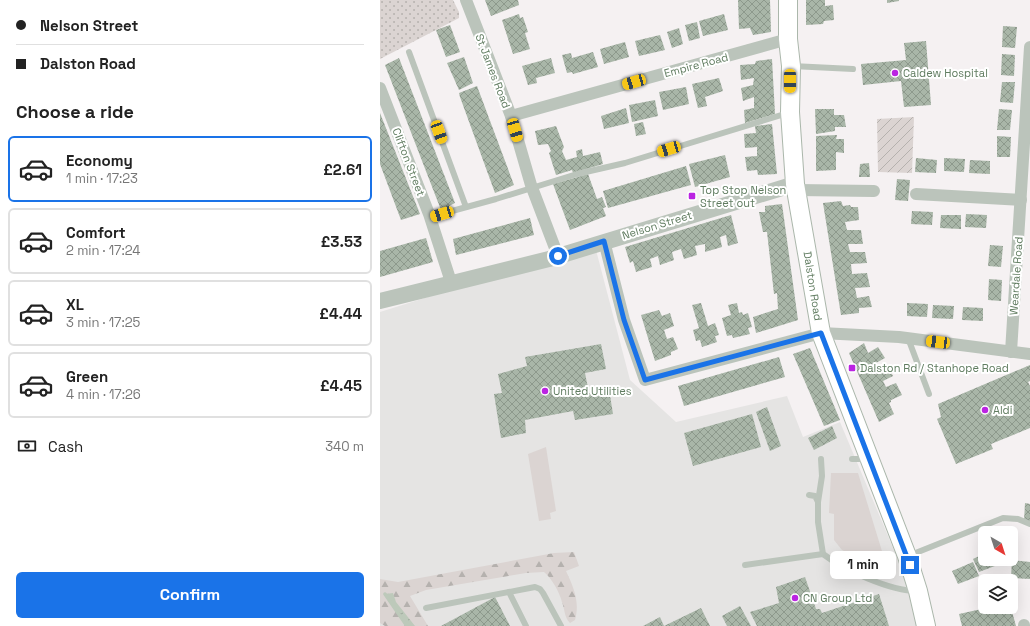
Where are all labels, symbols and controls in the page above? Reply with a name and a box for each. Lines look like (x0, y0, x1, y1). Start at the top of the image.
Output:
text: Nelson Street (40, 16, 138, 35)
street label: St James Road (472, 32, 514, 110)
street label: Empire Road (662, 50, 730, 80)
text: Dalston Road (40, 54, 136, 73)
place label: Caldew Hospital (903, 66, 988, 80)
marker: Caldew Hospital (890, 68, 900, 78)
car (784, 69, 796, 93)
car (621, 73, 647, 91)
text: Choose a ride (16, 100, 134, 123)
car (506, 117, 524, 143)
car (429, 119, 449, 145)
street label: Clifton Street (390, 126, 428, 198)
car (656, 140, 682, 158)
icon: car (18, 151, 54, 187)
text: Economy (66, 151, 133, 170)
text: £2.61 (323, 160, 362, 179)
text: 1 min · 17:23 (66, 170, 138, 187)
place label: Top Stop Nelson Street out (700, 183, 786, 210)
marker: Top Stop Nelson Street out (687, 191, 697, 201)
car (429, 205, 455, 223)
street label: Nelson Street (620, 208, 694, 242)
icon: car (18, 223, 54, 259)
text: Comfort (66, 223, 126, 242)
text: £3.53 (321, 232, 362, 251)
street label: Weardale Road (1006, 236, 1026, 316)
text: 2 min · 17:24 (66, 242, 140, 259)
route start (549, 247, 567, 265)
street label: Dalston Road (801, 250, 825, 322)
icon: car (18, 295, 54, 331)
text: XL (66, 295, 84, 314)
text: £4.44 (319, 304, 362, 323)
text: 3 min · 17:25 (66, 314, 140, 331)
car (925, 335, 951, 349)
place label: Dalston Rd / Stanhope Road (860, 361, 1009, 375)
marker: Dalston Rd / Stanhope Road (847, 363, 857, 373)
icon: car (18, 367, 54, 403)
text: Green (66, 367, 108, 386)
text: £4.45 (320, 376, 362, 395)
place label: United Utilities (553, 384, 632, 398)
text: 4 min · 17:26 (66, 386, 141, 403)
marker: United Utilities (540, 386, 550, 396)
place label: Aldi (993, 403, 1013, 417)
marker: Aldi (980, 405, 990, 415)
icon: cash (16, 435, 38, 457)
text: Cash (48, 437, 83, 456)
text: 340 m (325, 438, 364, 455)
north arrow (978, 526, 1018, 566)
map controls (978, 526, 1018, 614)
callout: 1 min (830, 551, 896, 579)
text: 1 min (847, 556, 879, 573)
route end (901, 556, 919, 574)
button: Confirm (16, 572, 364, 618)
button: layers (978, 574, 1018, 614)
place label: CN Group Ltd (803, 591, 872, 605)
marker: CN Group Ltd (790, 593, 800, 603)

